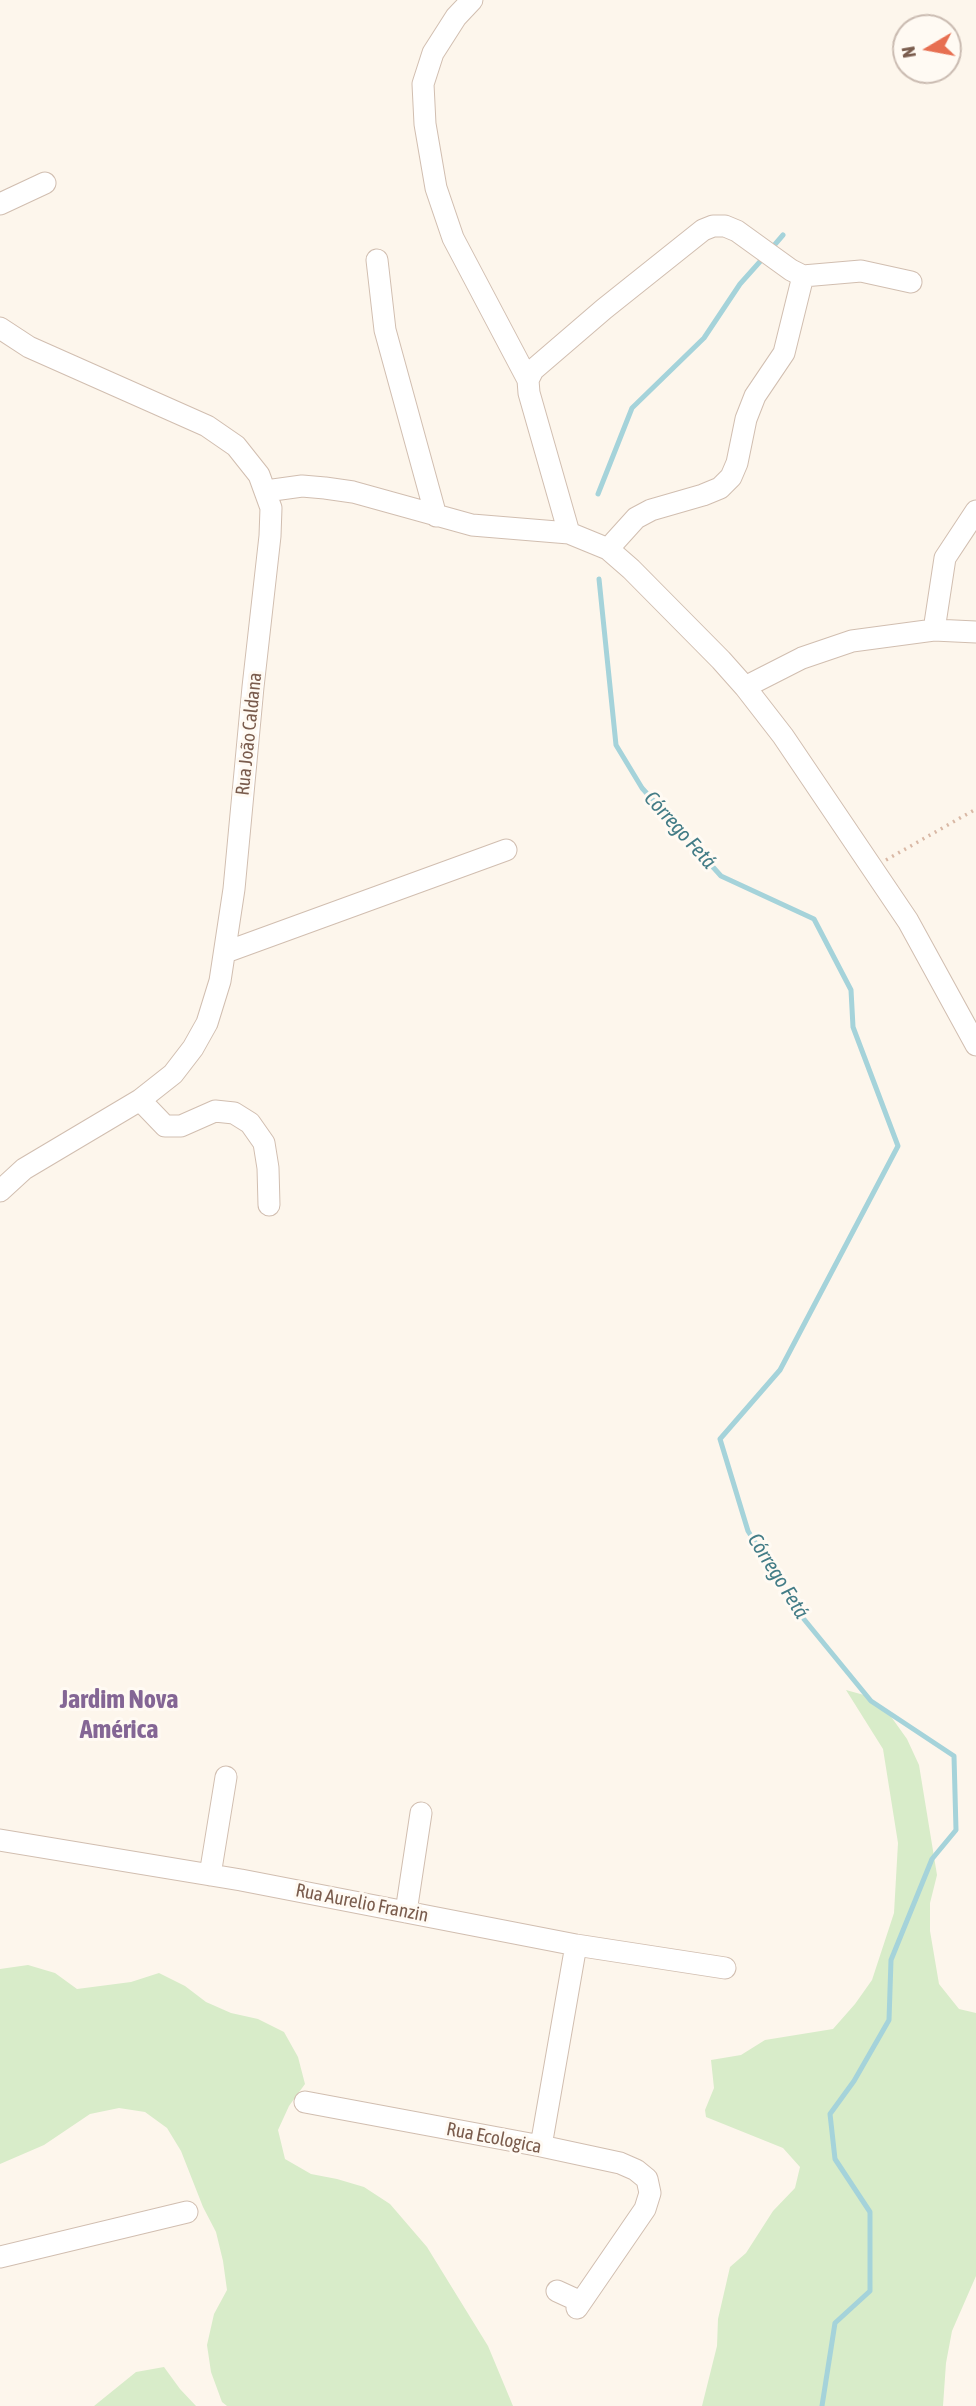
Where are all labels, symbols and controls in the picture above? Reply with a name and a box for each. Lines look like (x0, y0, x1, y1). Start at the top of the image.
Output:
north arrow (892, 14, 962, 84)
text: N (896, 45, 920, 60)
street label: Rua João Caldana (231, 671, 267, 797)
water label: Córrego Fetá (639, 786, 721, 874)
water label: Córrego Fetá (742, 1529, 814, 1623)
district label: Jardim Nova América (60, 1684, 178, 1746)
street label: Rua Aurelio Franzin (294, 1879, 430, 1927)
street label: Rua Ecologica (445, 2118, 543, 2158)

